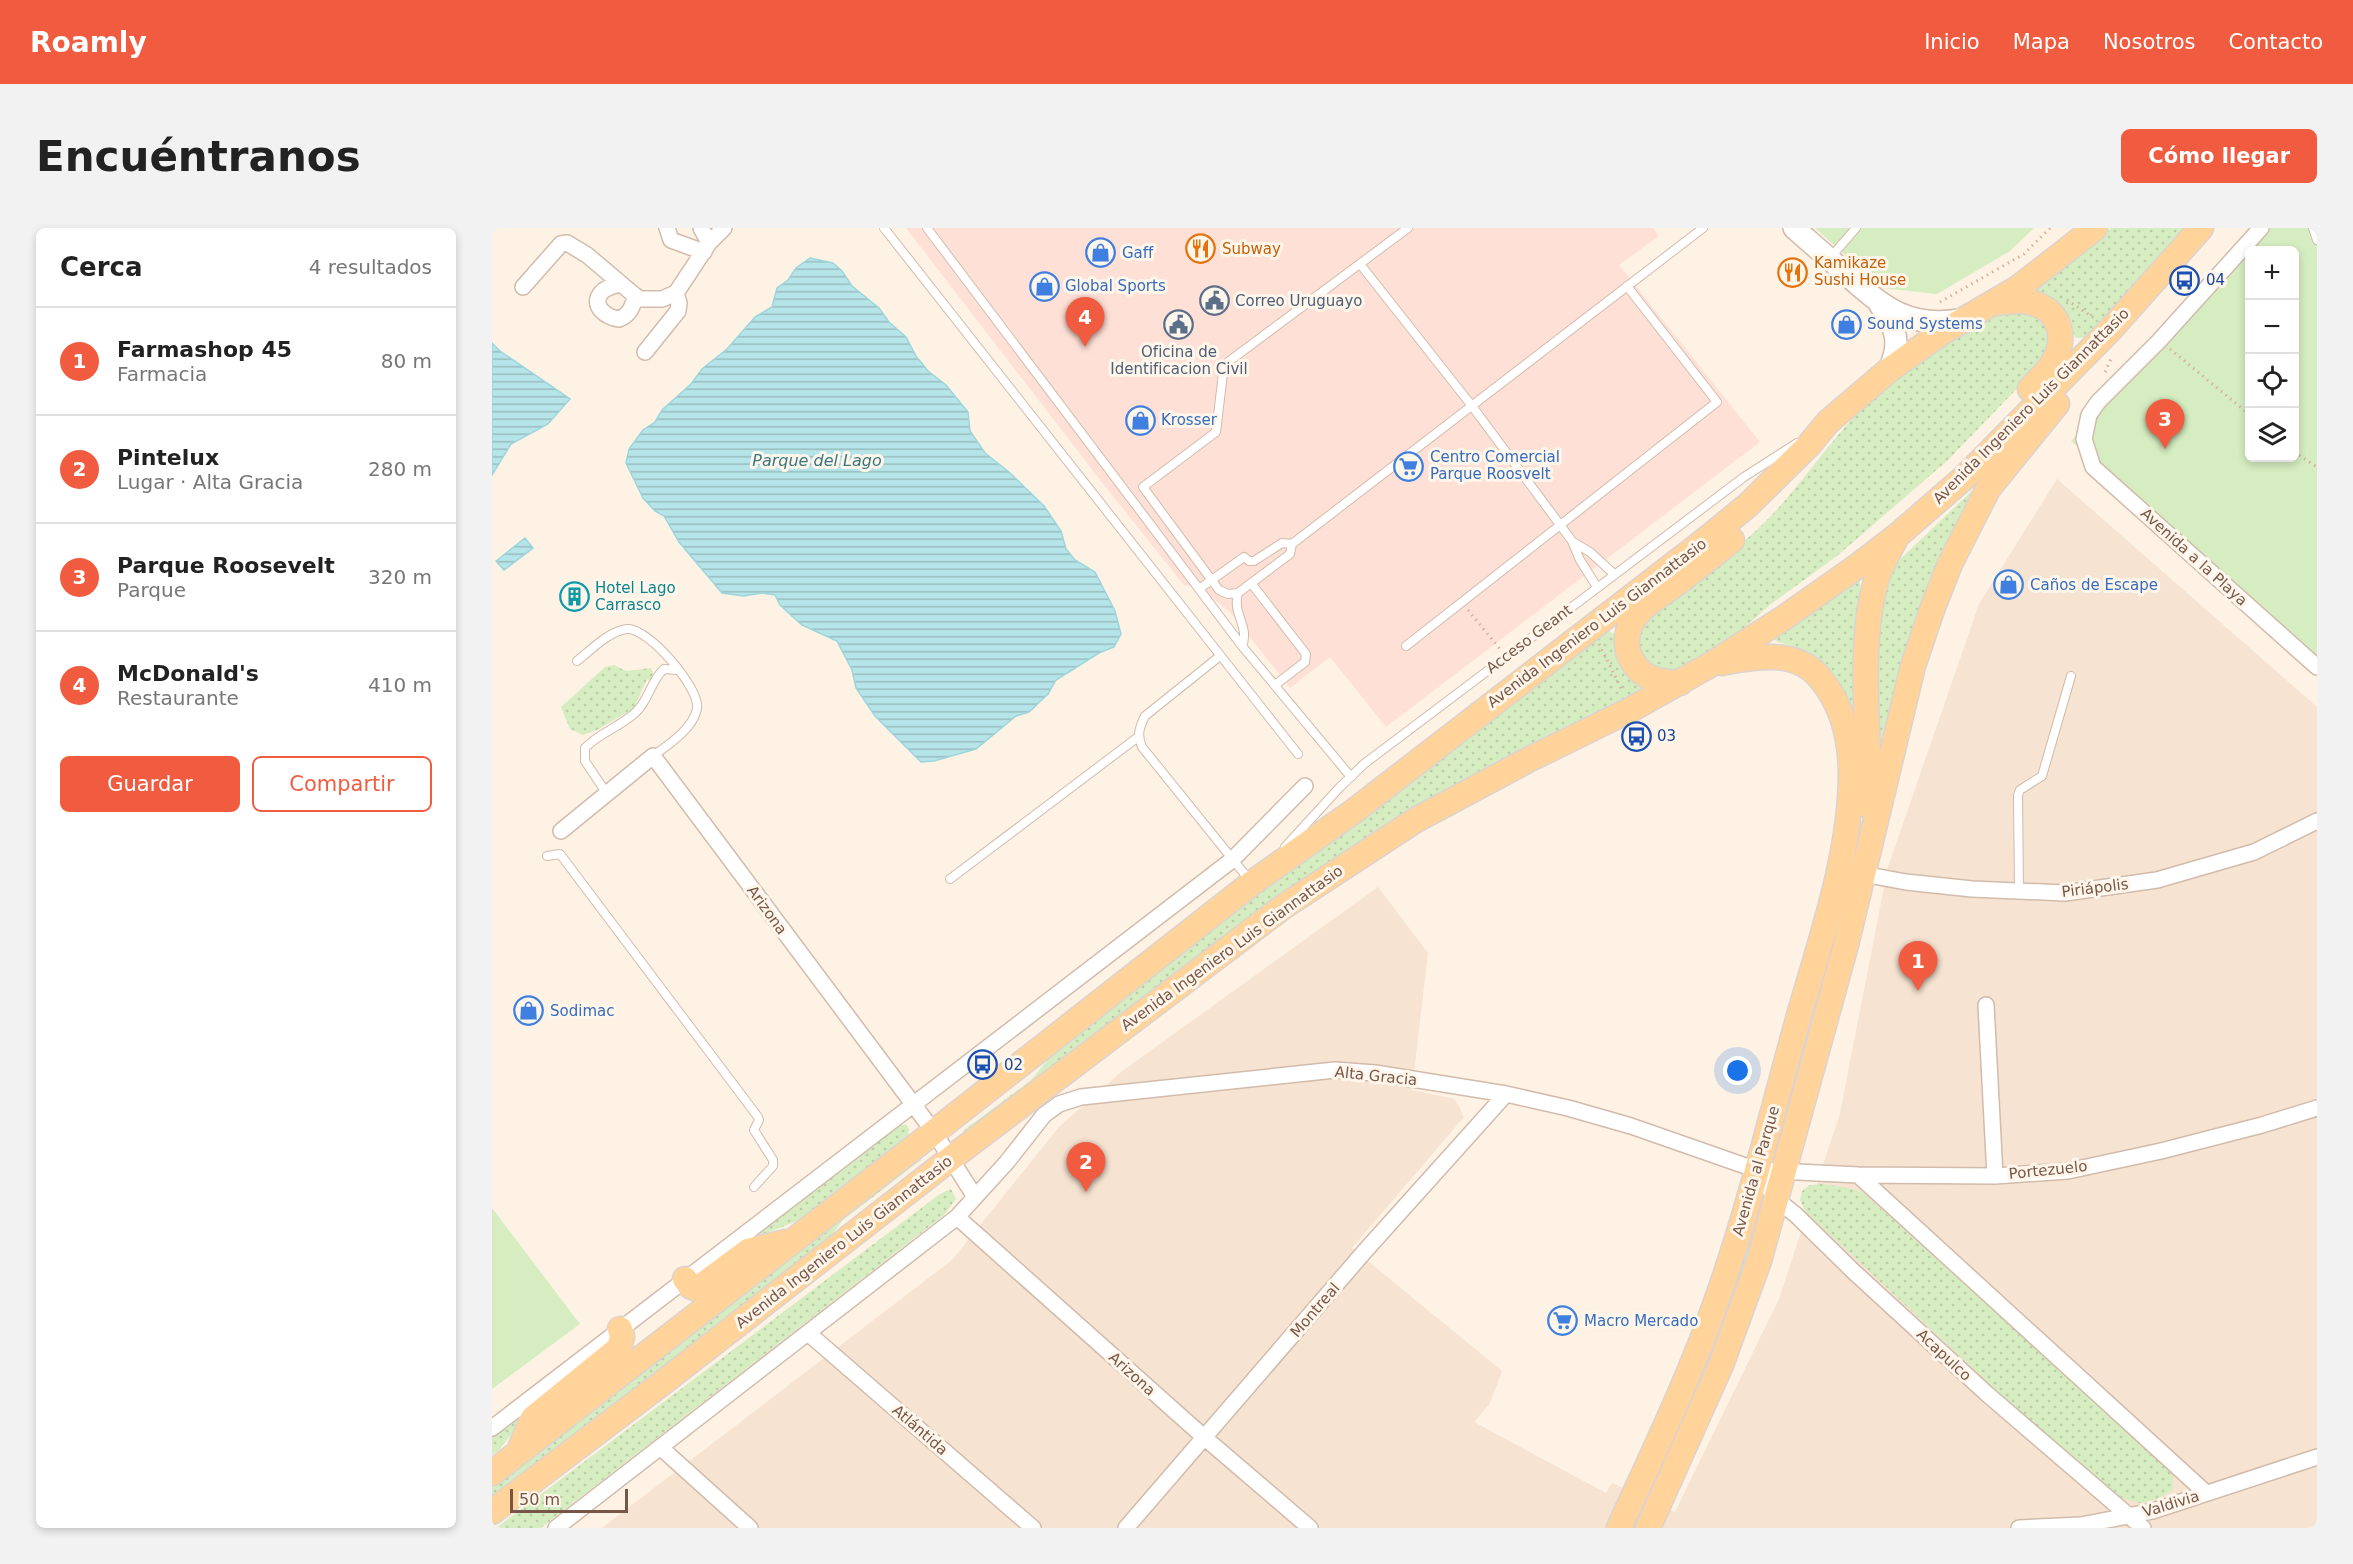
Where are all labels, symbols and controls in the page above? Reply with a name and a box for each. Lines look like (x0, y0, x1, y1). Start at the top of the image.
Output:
text: Roamly (30, 26, 147, 59)
text: Inicio (1924, 30, 1980, 54)
text: Mapa (2013, 30, 2070, 54)
text: Nosotros (2103, 30, 2195, 54)
text: Contacto (2228, 30, 2323, 54)
button: Cómo llegar (2121, 129, 2317, 183)
text: Encuéntranos (36, 132, 361, 181)
restaurant icon: Subway (1185, 233, 1217, 265)
shop icon: Gaff (1085, 237, 1117, 269)
place label: Subway (1222, 240, 1281, 258)
place label: Gaff (1122, 244, 1154, 262)
map controls (2245, 246, 2299, 462)
button: + (2245, 246, 2299, 300)
text: Cerca (60, 252, 143, 282)
place label: Kamikaze Sushi House (1814, 254, 1906, 289)
text: 4 resultados (309, 255, 432, 279)
restaurant icon: Kamikaze Sushi House (1777, 256, 1809, 288)
bus stop icon: 04 (2169, 264, 2201, 296)
shop icon: Global Sports (1028, 270, 1060, 302)
place label: 04 (2206, 271, 2225, 289)
place label: Global Sports (1065, 277, 1166, 295)
public building icon: Correo Uruguayo (1198, 285, 1230, 317)
place label: Correo Uruguayo (1235, 292, 1363, 310)
pin: 4 (1066, 298, 1104, 347)
button: − (2245, 300, 2299, 354)
street label: Avenida Ingeniero Luis Giannattasio (1929, 304, 2133, 508)
shop icon: Sound Systems (1830, 308, 1862, 340)
public building icon: Oficina de Identificacion Civil (1163, 309, 1195, 341)
place label: Sound Systems (1867, 315, 1983, 333)
text: Farmashop 45 (117, 337, 292, 362)
place label: Oficina de Identificacion Civil (1110, 343, 1248, 378)
text: 1 (73, 349, 86, 373)
text: 80 m (381, 349, 432, 373)
button: locate (2245, 354, 2299, 408)
text: Farmacia (117, 362, 207, 386)
pin: 3 (2146, 400, 2184, 449)
shop icon: Krosser (1124, 404, 1156, 436)
button: layers (2245, 408, 2299, 462)
place label: Krosser (1161, 411, 1218, 429)
text: Pintelux (117, 445, 219, 470)
place label: Centro Comercial Parque Roosvelt (1430, 448, 1560, 483)
supermarket icon: Centro Comercial Parque Roosvelt (1393, 450, 1425, 482)
water label: Parque del Lago (752, 451, 882, 470)
text: 2 (73, 457, 86, 481)
text: 280 m (368, 457, 432, 481)
text: Lugar · Alta Gracia (117, 470, 303, 494)
street label: Avenida a la Playa (2137, 504, 2251, 610)
street label: Avenida Ingeniero Luis Giannattasio (1484, 535, 1710, 711)
text: Parque Roosevelt (117, 553, 335, 578)
text: 3 (73, 565, 86, 589)
text: 320 m (368, 565, 432, 589)
shop icon: Caños de Escape (1993, 569, 2025, 601)
place label: Caños de Escape (2030, 576, 2158, 594)
text: Parque (117, 578, 186, 602)
place label: Hotel Lago Carrasco (595, 579, 676, 614)
building icon: Hotel Lago Carrasco (558, 581, 590, 613)
street label: Acceso Geant (1482, 601, 1576, 677)
text: McDonald's (117, 661, 259, 686)
text: 4 (73, 673, 86, 697)
text: 410 m (368, 673, 432, 697)
text: Restaurante (117, 686, 239, 710)
bus stop icon: 03 (1620, 720, 1652, 752)
place label: 03 (1657, 727, 1676, 745)
button: Guardar (60, 756, 240, 812)
button: Compartir (252, 756, 432, 812)
street label: Avenida Ingeniero Luis Giannattasio (1118, 861, 1346, 1035)
street label: Piriápolis (2061, 875, 2130, 901)
street label: Arizona (743, 882, 791, 938)
pin: 1 (1898, 942, 1938, 991)
shop icon: Sodimac (513, 995, 545, 1027)
place label: Sodimac (550, 1002, 614, 1020)
bus stop icon: 02 (967, 1049, 999, 1081)
place label: 02 (1004, 1056, 1023, 1074)
your location (1723, 1056, 1752, 1085)
street label: Alta Gracia (1334, 1063, 1418, 1089)
street label: Avenida al Parque (1729, 1104, 1783, 1238)
pin: 2 (1066, 1142, 1106, 1192)
street label: Avenida Ingeniero Luis Giannattasio (732, 1152, 956, 1332)
street label: Portezuelo (2008, 1157, 2088, 1183)
street label: Montreal (1287, 1279, 1343, 1341)
supermarket icon: Macro Mercado (1547, 1305, 1579, 1337)
place label: Macro Mercado (1584, 1312, 1698, 1330)
street label: Acapulco (1913, 1325, 1975, 1385)
street label: Arizona (1105, 1348, 1159, 1400)
street label: Atlántida (889, 1401, 951, 1459)
scale bar (510, 1486, 628, 1514)
street label: Valdivia (2140, 1487, 2202, 1521)
text: 50 m (519, 1490, 560, 1509)

